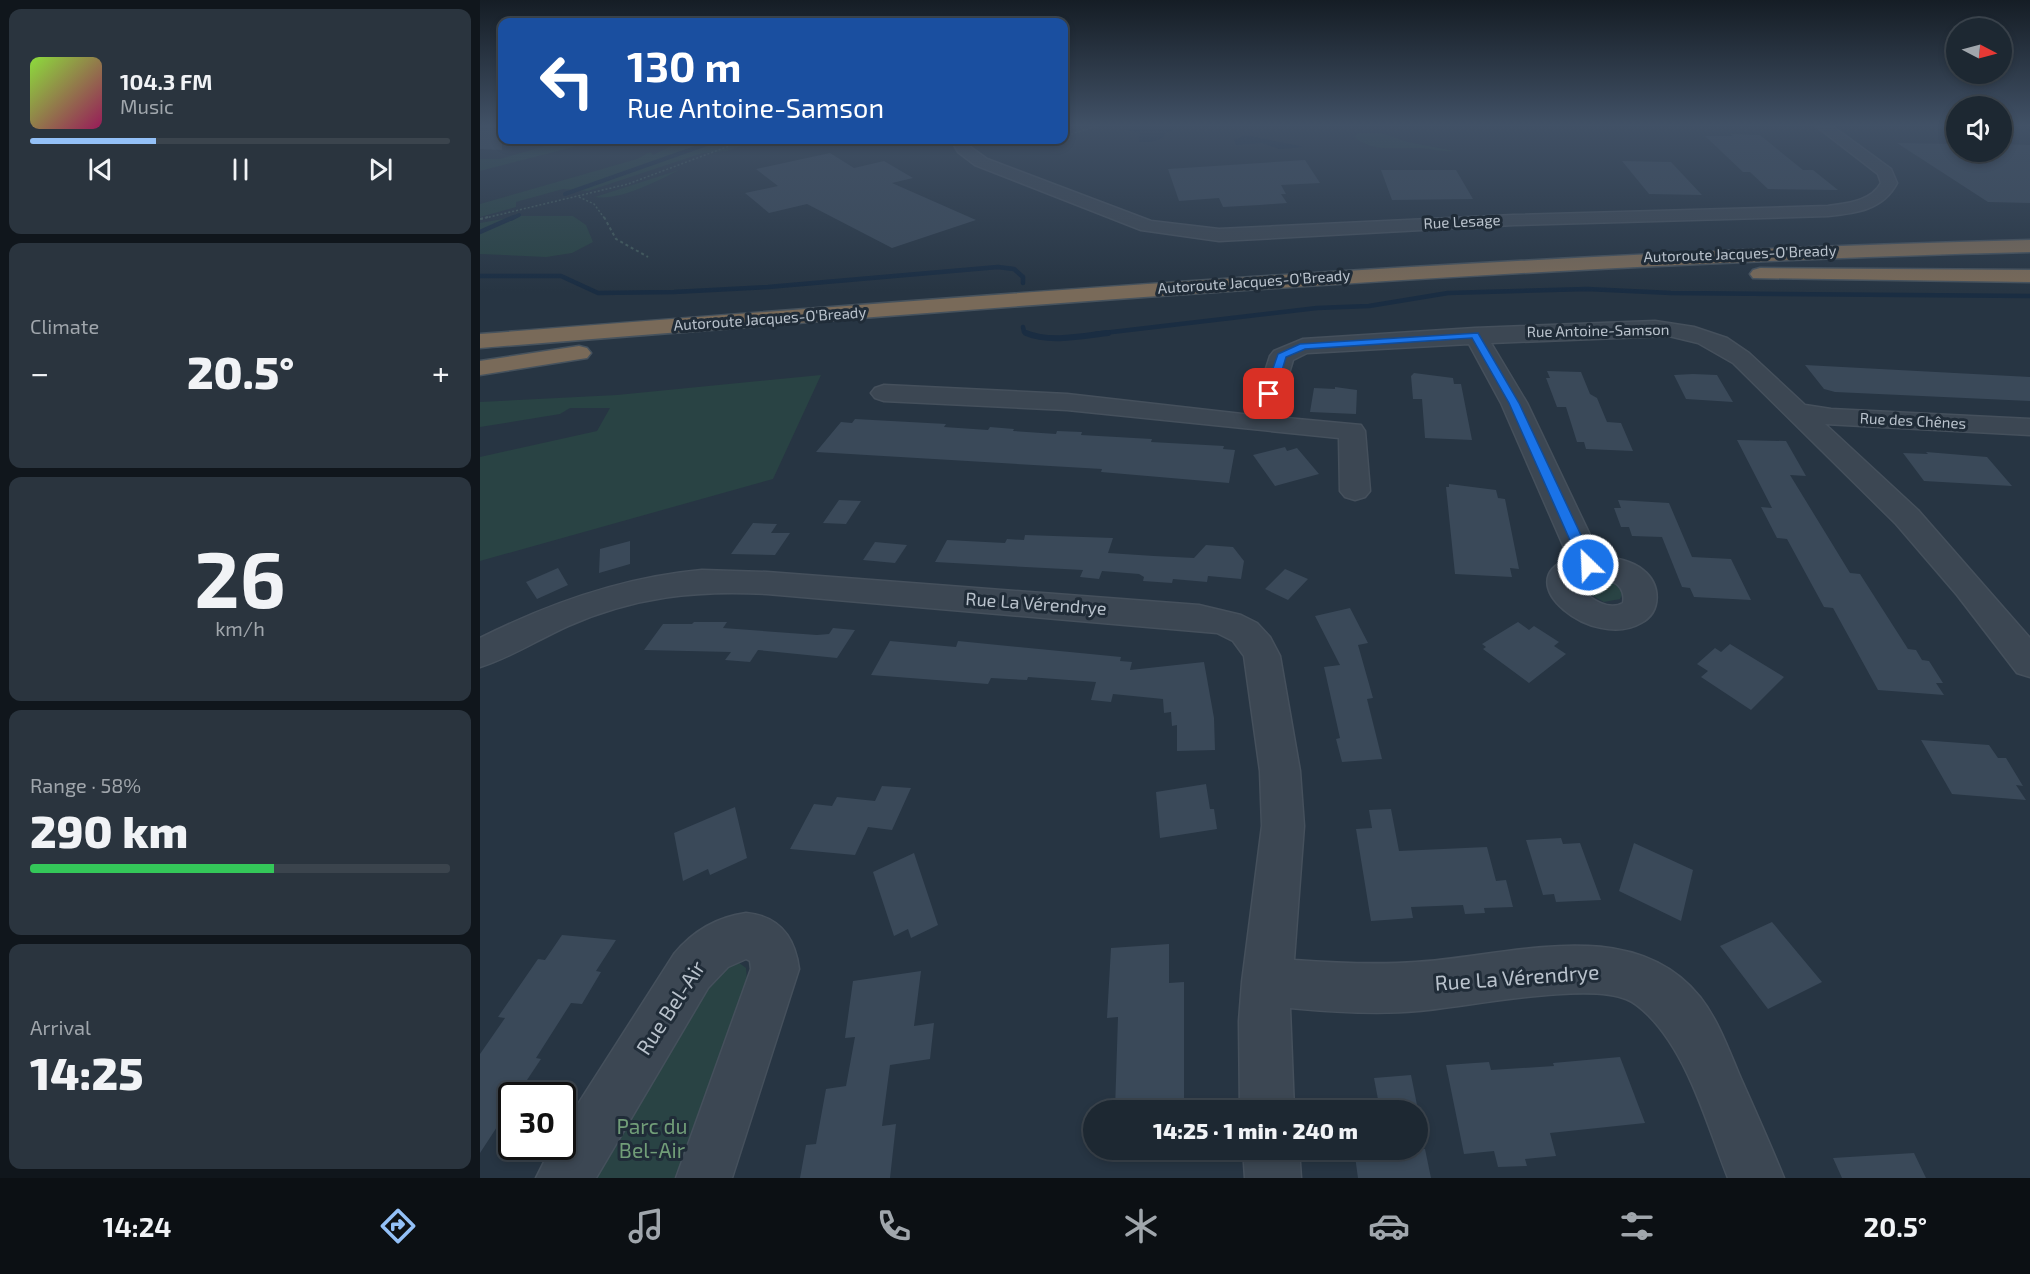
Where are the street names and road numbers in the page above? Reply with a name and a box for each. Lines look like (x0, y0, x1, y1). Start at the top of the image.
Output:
street label: Rue Lesage (1423, 210, 1501, 232)
street label: Autoroute Jacques-O'Bready (1643, 241, 1837, 265)
street label: Autoroute Jacques-O'Bready (1157, 265, 1351, 297)
street label: Autoroute Jacques-O'Bready (673, 302, 867, 334)
street label: Rue Antoine-Samson (1526, 320, 1670, 340)
street label: Rue des Chênes (1859, 408, 1967, 432)
street label: Rue La Vérendrye (965, 587, 1107, 619)
street label: Rue Bel-Air (630, 955, 710, 1059)
street label: Rue La Vérendrye (1434, 958, 1600, 995)

